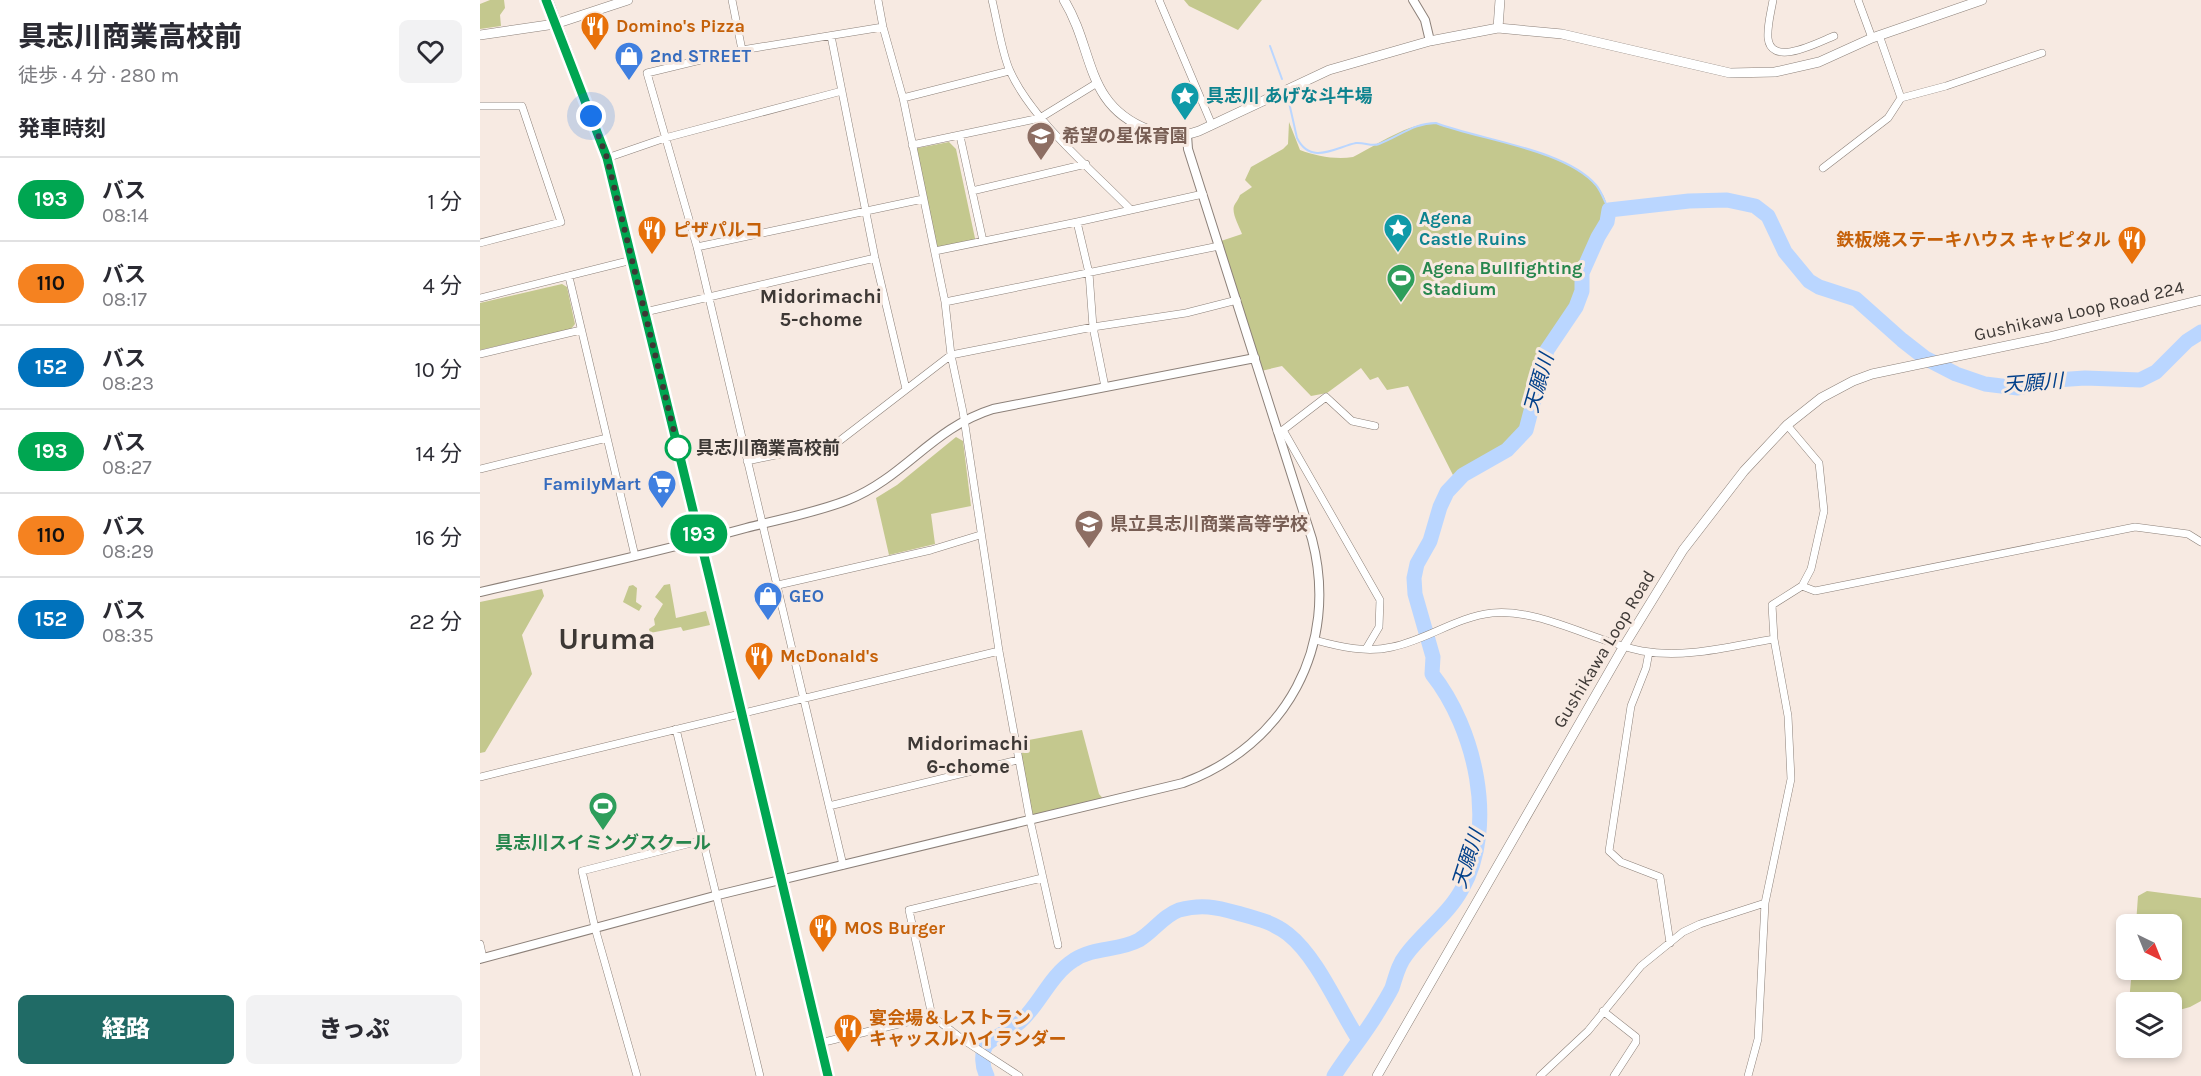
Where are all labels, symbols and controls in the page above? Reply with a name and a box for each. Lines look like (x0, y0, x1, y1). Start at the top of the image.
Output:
restaurant icon: Domino's Pizza (579, 10, 611, 52)
place label: Domino's Pizza (616, 15, 745, 37)
text: 具志川商業高校前 (18, 20, 242, 53)
button: heart (399, 20, 462, 83)
shop icon: 2nd STREET (613, 40, 645, 82)
place label: 2nd STREET (650, 45, 751, 67)
text: 徒歩 · 4 分 · 280 m (18, 64, 179, 87)
place icon: 具志川 あげな斗牛場 (1169, 80, 1201, 122)
place label: 具志川 あげな斗牛場 (1206, 85, 1373, 107)
your location (576, 101, 606, 131)
text: 発車時刻 (18, 116, 106, 142)
school or university icon: 希望の星保育園 (1025, 120, 1057, 162)
place label: 希望の星保育園 (1062, 125, 1188, 147)
text: バス (102, 178, 146, 204)
text: 193 (34, 187, 68, 211)
text: 1 分 (428, 189, 462, 215)
text: 08:14 (102, 204, 149, 227)
place label: Agena Castle Ruins (1419, 207, 1527, 250)
place icon: Agena Castle Ruins (1382, 212, 1414, 254)
restaurant icon: ピザパルコ (636, 214, 668, 256)
place label: ピザパルコ (673, 219, 763, 241)
restaurant icon: 鉄板焼ステーキハウス キャピタル (2116, 224, 2148, 266)
place label: 鉄板焼ステーキハウス キャピタル (1835, 229, 2111, 251)
place label: Agena Bullfighting Stadium (1422, 257, 1583, 300)
text: バス (102, 262, 146, 288)
sports icon: Agena Bullfighting Stadium (1385, 262, 1417, 304)
text: 110 (37, 271, 65, 295)
text: 4 分 (422, 273, 462, 299)
street label: Gushikawa Loop Road 224 (1972, 276, 2186, 346)
district label: Midorimachi 5-chome (760, 285, 882, 331)
text: 08:17 (102, 288, 147, 311)
text: バス (102, 346, 146, 372)
water label: 天願川 (1520, 349, 1559, 415)
text: 152 (35, 355, 67, 379)
text: 10 分 (414, 357, 462, 383)
water label: 天願川 (2002, 369, 2066, 397)
text: 08:23 (102, 372, 154, 395)
text: バス (102, 430, 146, 456)
marker: 具志川商業高校前 (665, 435, 691, 461)
place label: 具志川商業高校前 (696, 437, 840, 459)
text: 193 (34, 439, 68, 463)
text: 14 分 (415, 441, 462, 467)
text: 08:27 (102, 456, 152, 479)
supermarket icon: FamilyMart (646, 468, 678, 510)
place label: FamilyMart (543, 473, 641, 495)
school or university icon: 県立具志川商業高等学校 (1073, 508, 1105, 550)
place label: 県立具志川商業高等学校 (1110, 513, 1308, 535)
text: バス (102, 514, 146, 540)
line badge: 193 (664, 514, 734, 554)
text: 193 (682, 522, 716, 546)
text: 110 (37, 523, 65, 547)
text: 16 分 (415, 525, 462, 551)
text: 08:29 (102, 540, 154, 563)
street label: Gushikawa Loop Road (1548, 566, 1660, 732)
shop icon: GEO (752, 580, 784, 622)
place label: GEO (789, 585, 824, 607)
text: バス (102, 598, 146, 624)
text: 152 (35, 607, 67, 631)
text: 22 分 (409, 609, 462, 635)
district label: Uruma (558, 621, 656, 657)
text: 08:35 (102, 624, 154, 647)
restaurant icon: McDonald's (743, 640, 775, 682)
place label: McDonald's (780, 645, 879, 667)
district label: Midorimachi 6-chome (907, 732, 1029, 778)
sports icon: 具志川スイミングスクール (587, 790, 619, 832)
water label: 天願川 (1448, 825, 1489, 891)
place label: 具志川スイミングスクール (495, 832, 711, 854)
restaurant icon: MOS Burger (807, 912, 839, 954)
north arrow (2116, 914, 2182, 980)
map controls (2116, 914, 2182, 1058)
place label: MOS Burger (844, 917, 945, 939)
button: layers (2116, 992, 2182, 1058)
button: 経路 (18, 995, 234, 1064)
button: きっぷ (246, 995, 462, 1064)
place label: 宴会場＆レストラン キャッスルハイランダー (869, 1007, 1067, 1050)
restaurant icon: 宴会場＆レストラン キャッスルハイランダー (832, 1012, 864, 1054)

